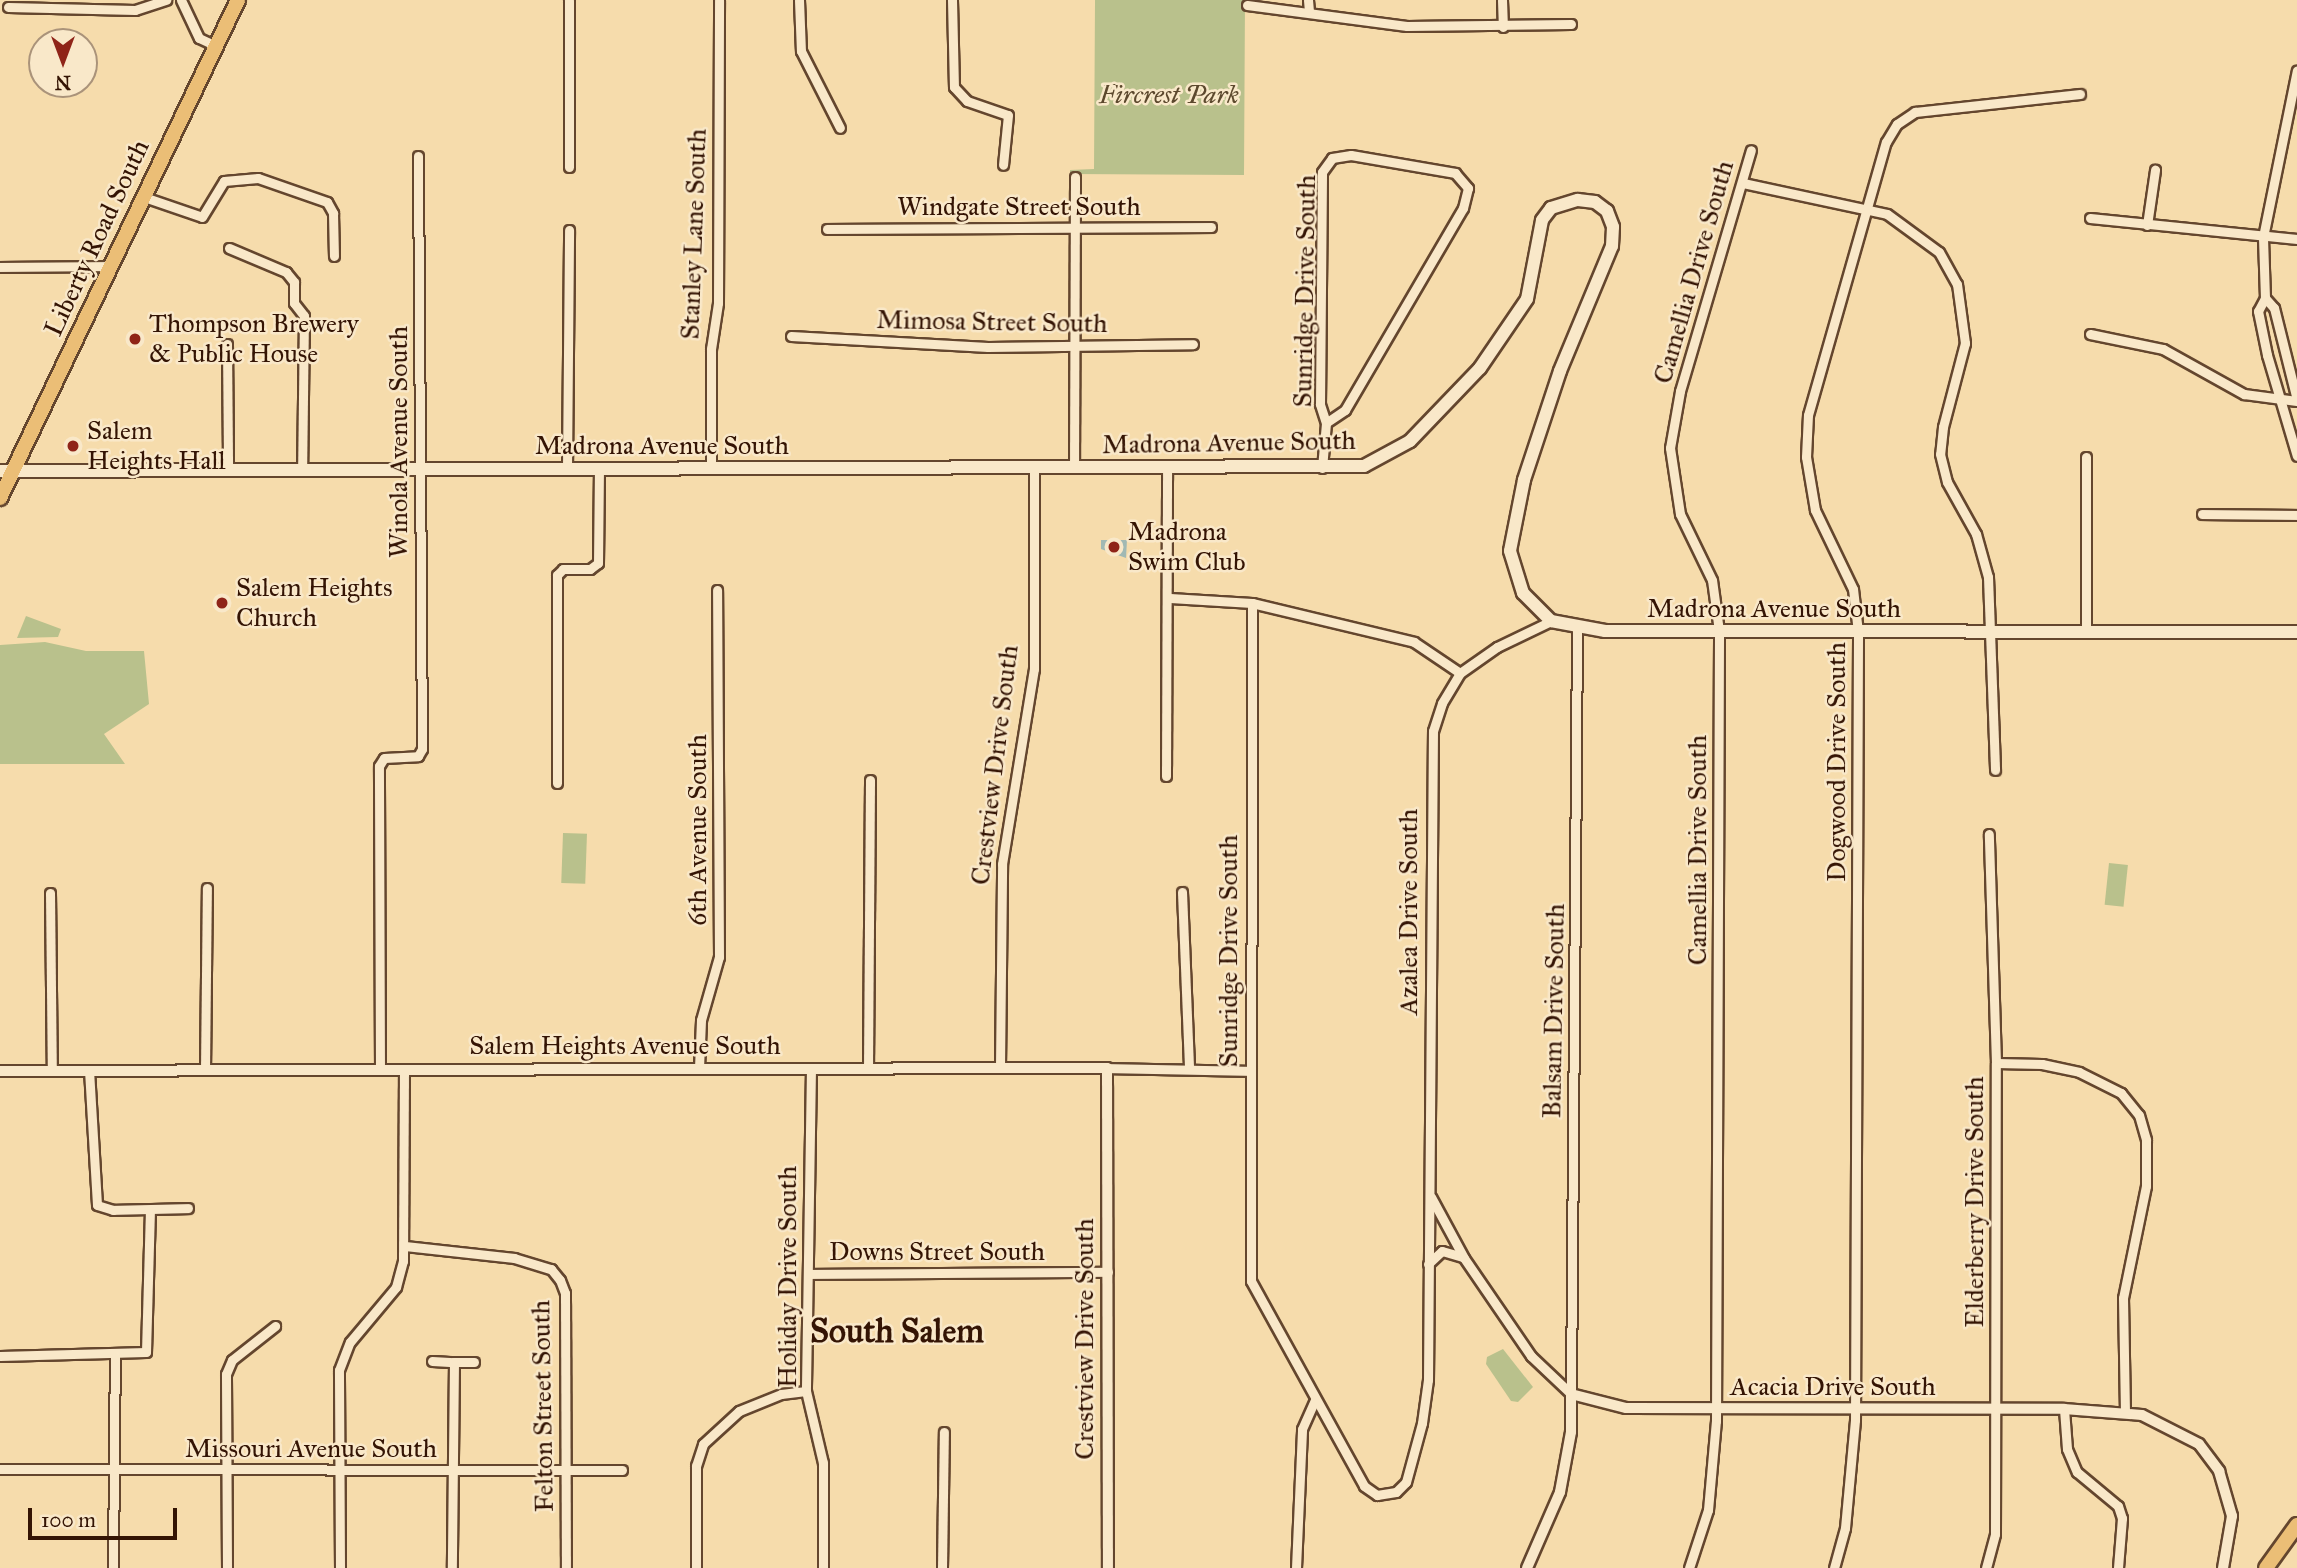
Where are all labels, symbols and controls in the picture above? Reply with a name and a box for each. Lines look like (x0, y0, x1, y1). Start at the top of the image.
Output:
north arrow (28, 28, 98, 98)
text: N (55, 71, 71, 94)
park label: Fircrest Park (1099, 79, 1239, 111)
street label: Stanley Lane South (675, 128, 713, 340)
street label: Liberty Road South (38, 135, 156, 341)
street label: Camellia Drive South (1647, 157, 1741, 387)
street label: Sunridge Drive South (1287, 174, 1323, 408)
street label: Windgate Street South (897, 191, 1141, 223)
street label: Mimosa Street South (876, 304, 1108, 340)
place label: Thompson Brewery & Public House (149, 308, 359, 370)
street label: Winola Avenue South (383, 326, 415, 558)
marker: Thompson Brewery & Public House (127, 331, 143, 347)
place label: Salem Heights Hall (87, 415, 225, 476)
street label: Madrona Avenue South (1102, 425, 1356, 461)
street label: Madrona Avenue South (535, 430, 789, 462)
marker: Salem Heights Hall (65, 438, 81, 454)
place label: Madrona Swim Club (1128, 516, 1246, 578)
marker: Madrona Swim Club (1106, 539, 1122, 555)
place label: Salem Heights Church (236, 572, 392, 634)
street label: Madrona Avenue South (1647, 593, 1901, 625)
marker: Salem Heights Church (214, 595, 230, 611)
street label: Dogwood Drive South (1821, 642, 1853, 882)
street label: Crestview Drive South (965, 643, 1025, 887)
street label: 6th Avenue South (682, 734, 714, 926)
street label: Camellia Drive South (1682, 735, 1714, 965)
street label: Azalea Drive South (1393, 809, 1425, 1015)
street label: Sunridge Drive South (1213, 835, 1245, 1067)
street label: Balsam Drive South (1537, 903, 1571, 1119)
street label: Salem Heights Avenue South (469, 1030, 781, 1062)
street label: Elderberry Drive South (1959, 1076, 1991, 1328)
street label: Holiday Drive South (772, 1166, 804, 1388)
street label: Crestview Drive South (1069, 1218, 1101, 1460)
street label: Downs Street South (829, 1236, 1045, 1268)
street label: Felton Street South (526, 1300, 560, 1512)
district label: South Salem (810, 1312, 984, 1352)
street label: Acacia Drive South (1730, 1371, 1936, 1403)
street label: Missouri Avenue South (185, 1433, 437, 1465)
scale bar (32, 1494, 180, 1538)
text: 100 m (41, 1507, 96, 1533)

